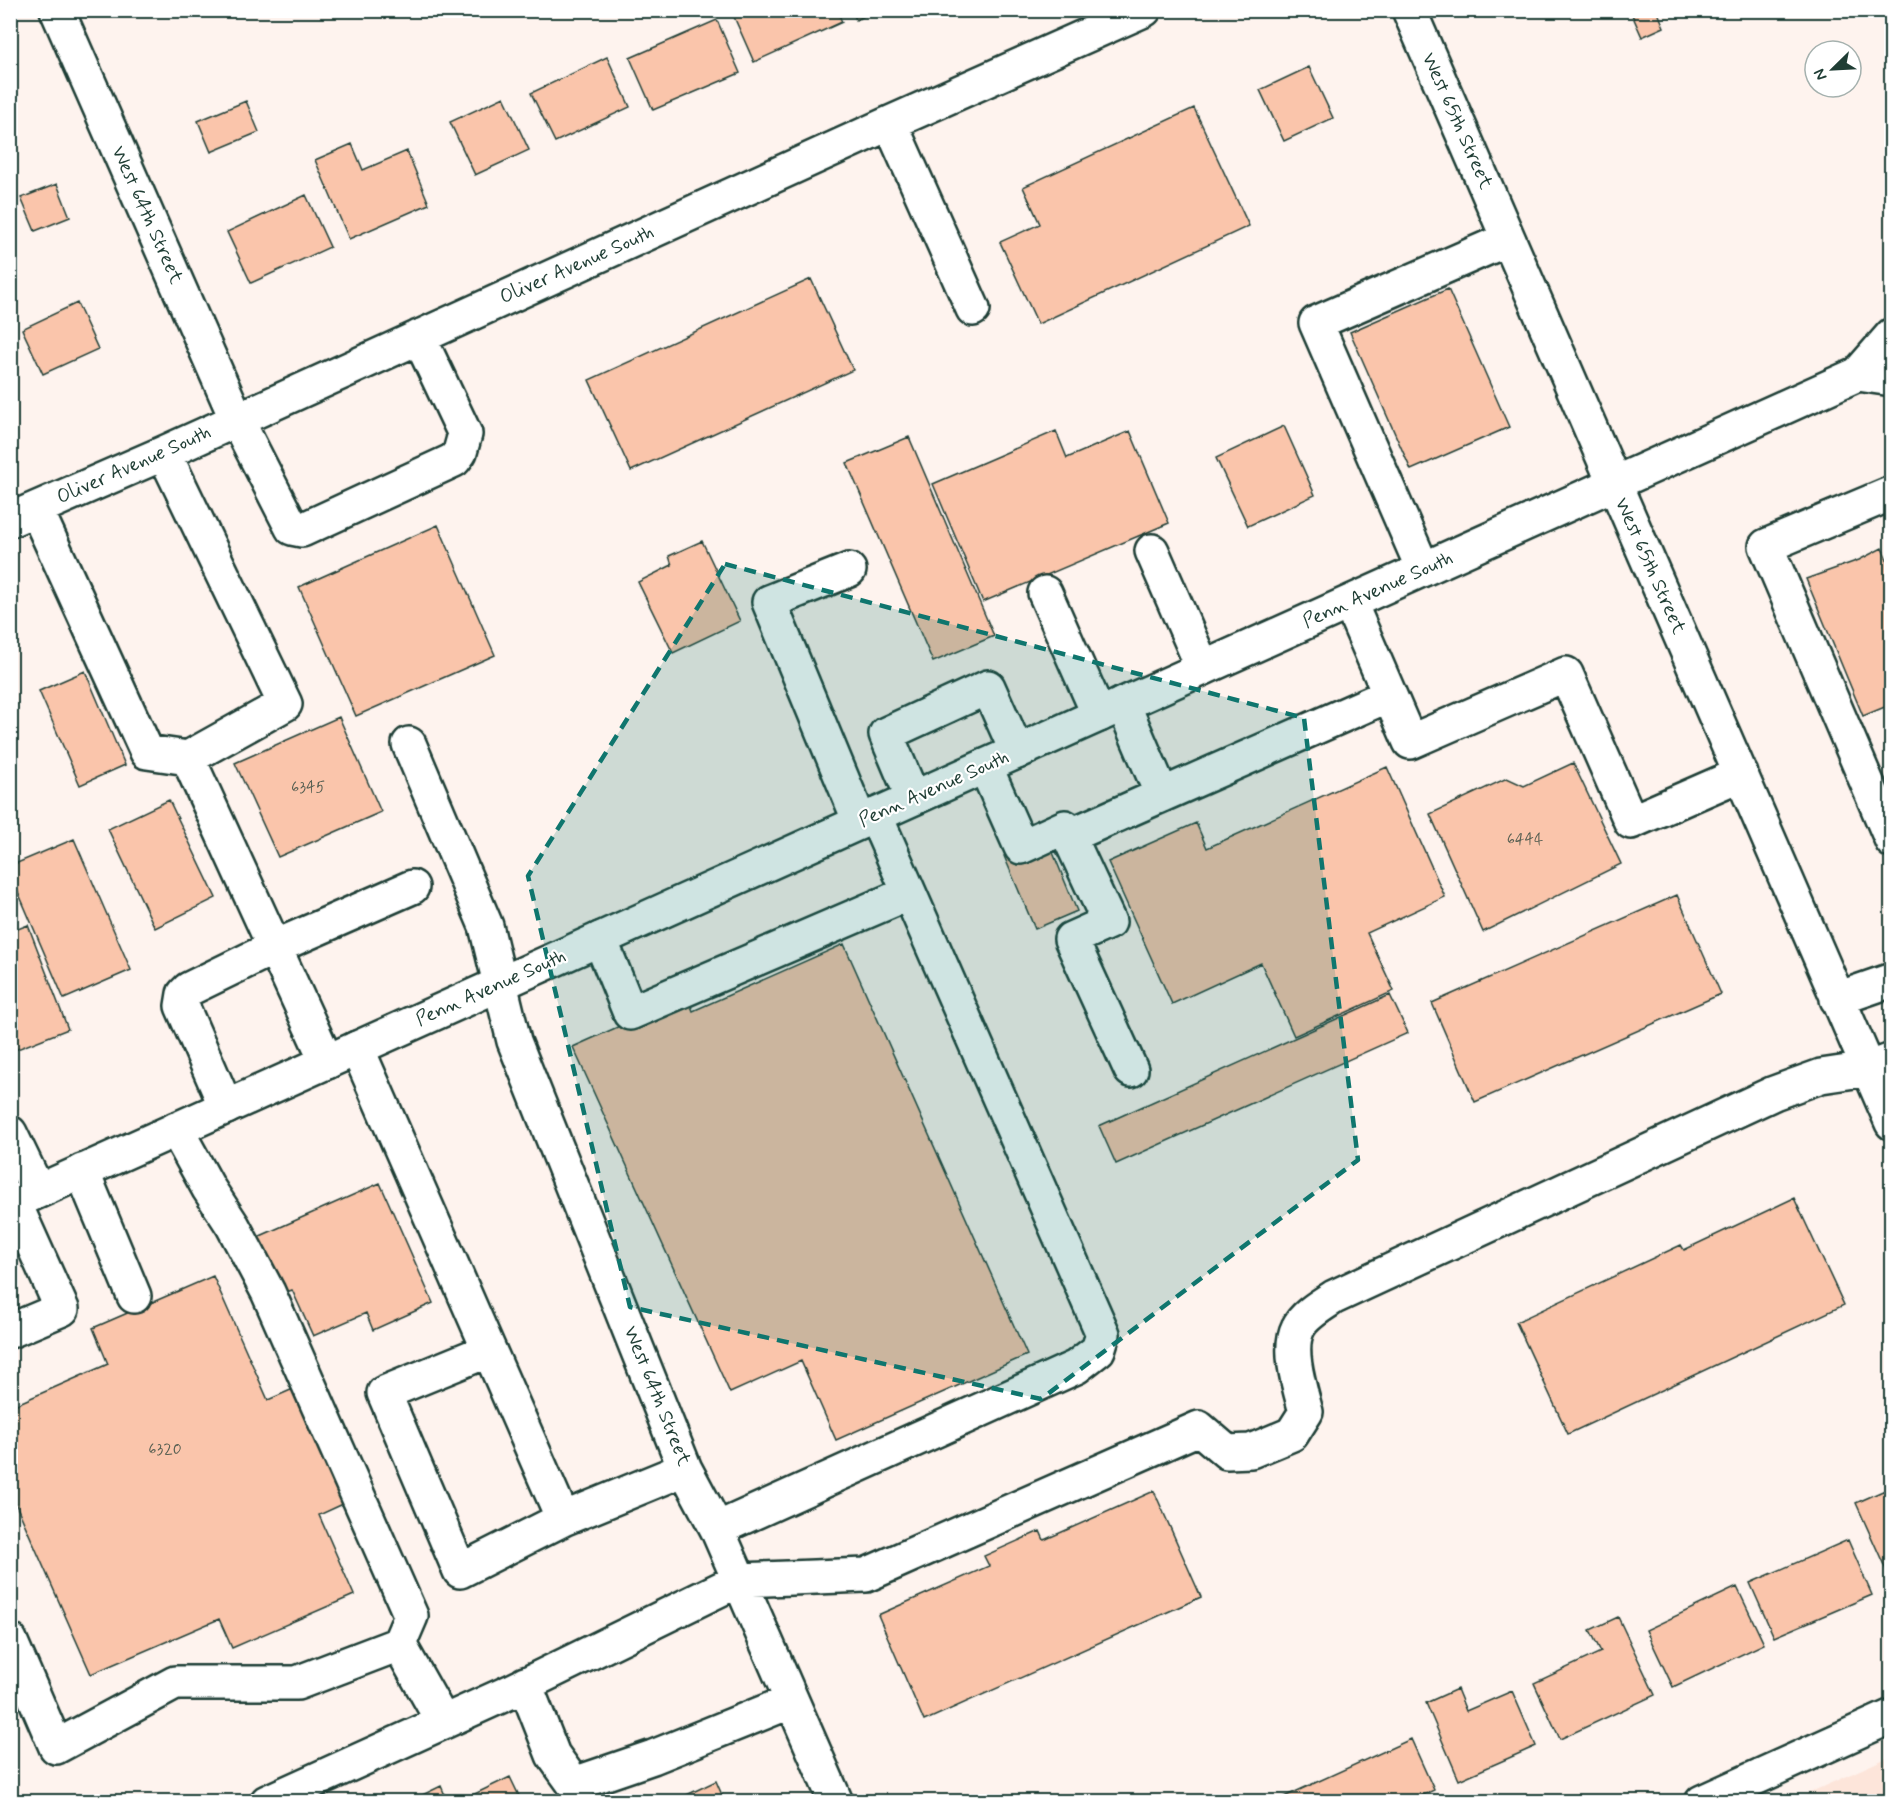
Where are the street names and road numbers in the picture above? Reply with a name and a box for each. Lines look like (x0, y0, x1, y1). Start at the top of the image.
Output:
street label: West 65th Street (1415, 48, 1499, 194)
street label: West 64th Street (105, 142, 190, 288)
street label: Oliver Avenue South (496, 219, 658, 311)
street label: Oliver Avenue South (53, 419, 215, 511)
street label: West 65th Street (1608, 493, 1692, 639)
street label: Penn Avenue South (1298, 545, 1458, 635)
street label: Penn Avenue South (854, 744, 1014, 834)
street label: Penn Avenue South (411, 943, 571, 1033)
street label: West 64th Street (617, 1322, 697, 1470)

